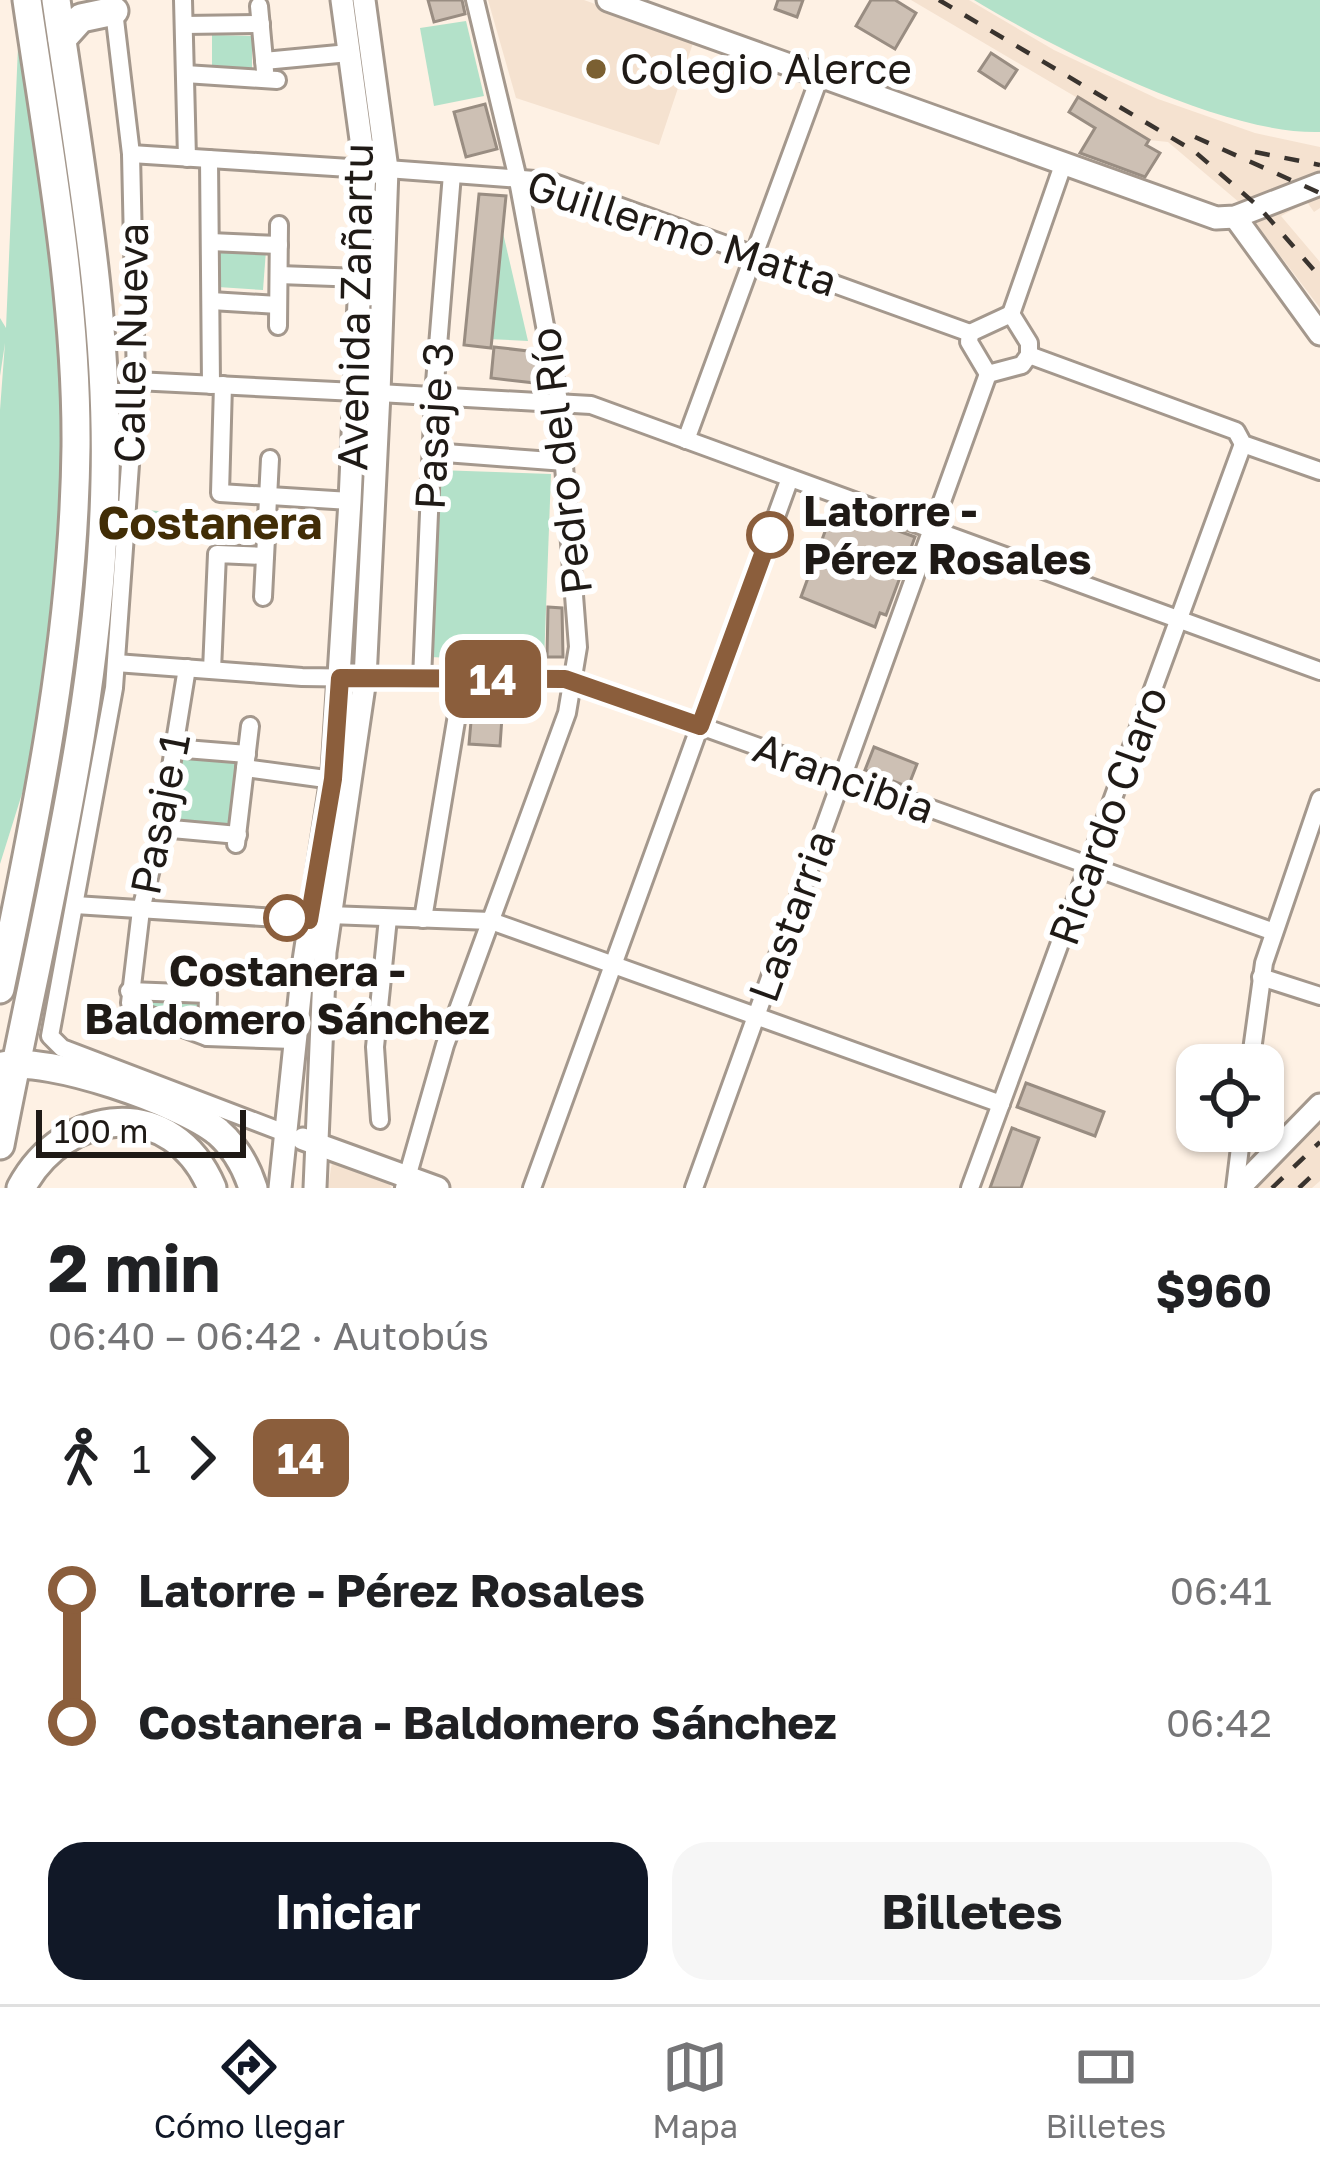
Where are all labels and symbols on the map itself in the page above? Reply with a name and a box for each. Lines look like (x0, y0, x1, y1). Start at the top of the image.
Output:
place label: Colegio Alerce (620, 43, 912, 93)
marker: Colegio Alerce (583, 56, 609, 82)
street label: Avenida Zañartu (326, 143, 382, 471)
street label: Guillermo Matta (521, 158, 843, 306)
street label: Calle Nueva (103, 222, 157, 464)
street label: Pedro del Río (519, 325, 601, 597)
street label: Pasaje 3 (404, 341, 462, 511)
place label: Latorre - Pérez Rosales (803, 485, 1092, 583)
district label: Costanera (98, 495, 322, 549)
marker: Latorre - Pérez Rosales (748, 513, 792, 557)
line badge: 14 (439, 640, 547, 718)
street label: Ricardo Claro (1037, 680, 1177, 951)
street label: Arancibia (747, 721, 942, 833)
street label: Pasaje 1 (119, 729, 199, 899)
street label: Lastarria (737, 823, 845, 1008)
marker: Costanera - Baldomero Sánchez (265, 896, 309, 940)
place label: Costanera - Baldomero Sánchez (84, 945, 490, 1043)
scale bar (36, 1104, 246, 1157)

